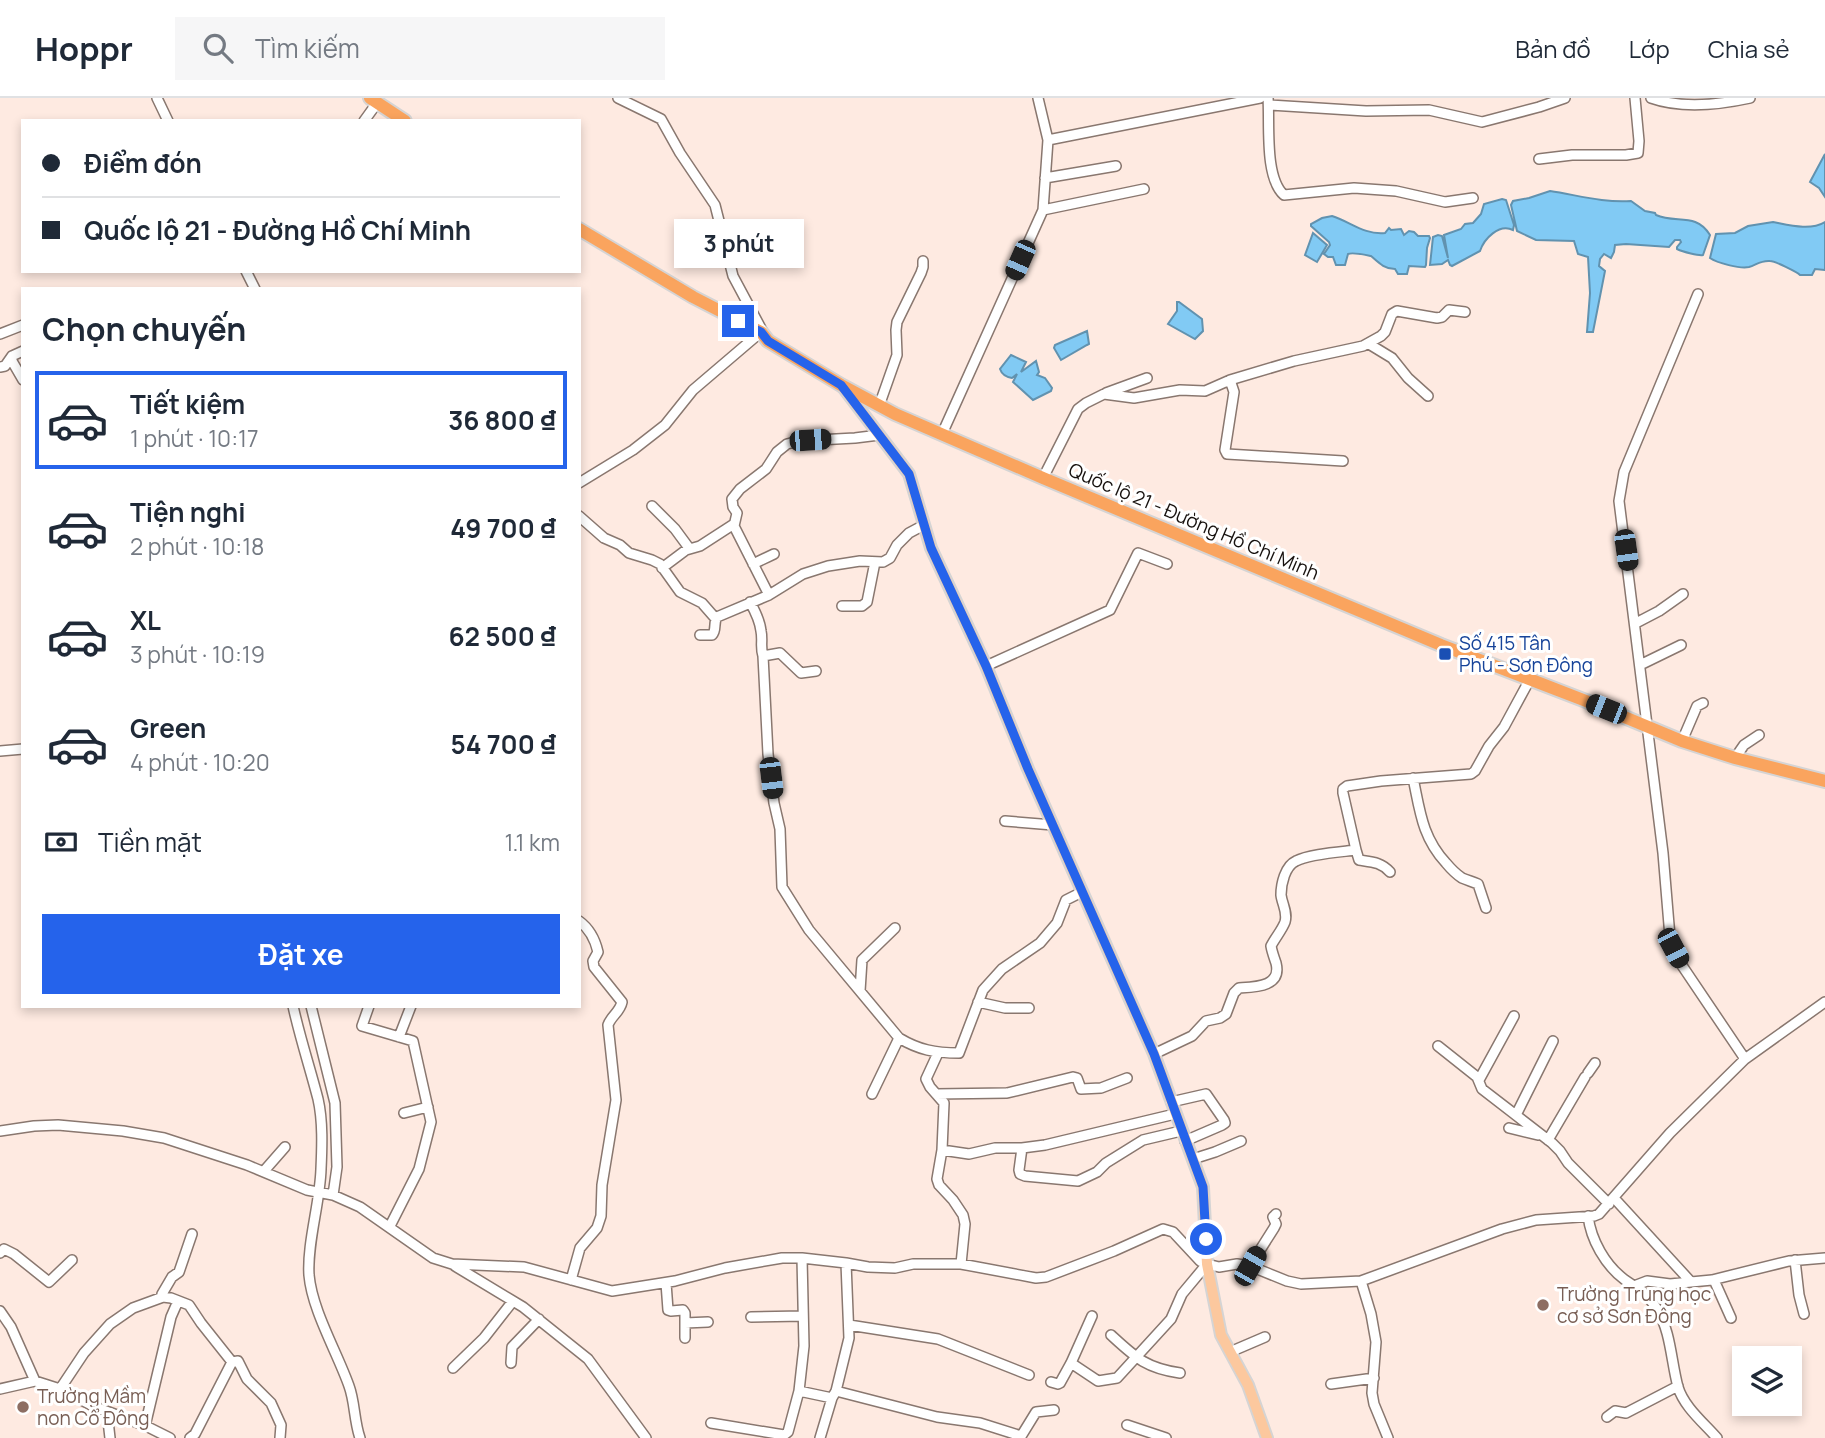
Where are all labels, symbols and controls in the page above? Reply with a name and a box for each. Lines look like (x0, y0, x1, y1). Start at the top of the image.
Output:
search box (175, 17, 665, 80)
text: Hoppr (35, 26, 133, 71)
icon: search (199, 29, 237, 67)
text: Tìm kiếm (255, 30, 360, 66)
text: Bản đồ (1515, 32, 1591, 65)
text: Lớp (1629, 32, 1670, 65)
text: Chia sẻ (1708, 32, 1790, 65)
text: Điểm đón (84, 145, 202, 181)
text: Quốc lộ 21 - Đường Hồ Chí Minh (84, 212, 471, 248)
callout: 3 phút (673, 220, 803, 268)
text: 3 phút (704, 227, 774, 259)
car (1002, 237, 1039, 283)
route end (722, 305, 754, 337)
text: Chọn chuyến (42, 307, 246, 351)
text: Tiết kiệm (130, 386, 245, 422)
icon: car (46, 389, 109, 452)
text: 36 800 ₫ (448, 402, 556, 438)
text: 1 phút · 10:17 (130, 422, 259, 454)
car (789, 428, 832, 452)
street label: Quốc lộ 21 - Đường Hồ Chí Minh (1065, 456, 1323, 586)
text: Tiện nghi (130, 494, 246, 530)
icon: car (46, 497, 109, 560)
text: 49 700 ₫ (450, 510, 556, 546)
car (1613, 528, 1640, 572)
text: 2 phút · 10:18 (130, 530, 264, 562)
text: XL (130, 602, 161, 638)
icon: car (46, 605, 109, 668)
text: 62 500 ₫ (448, 618, 556, 654)
place label: Số 415 Tân Phú - Sơn Đông (1459, 630, 1593, 678)
text: 3 phút · 10:19 (130, 638, 265, 670)
marker: Số 415 Tân Phú - Sơn Đông (1437, 646, 1453, 662)
car (1583, 691, 1630, 727)
text: Green (130, 710, 206, 746)
icon: car (46, 713, 109, 776)
text: 54 700 ₫ (450, 726, 556, 762)
text: 4 phút · 10:20 (130, 746, 270, 778)
car (759, 756, 784, 800)
icon: cash (42, 823, 80, 861)
text: Tiền mặt (98, 824, 202, 860)
text: 1.1 km (504, 826, 560, 858)
button: Đặt xe (42, 914, 560, 994)
car (1654, 925, 1693, 971)
route start (1190, 1223, 1222, 1255)
car (1231, 1243, 1270, 1289)
place label: Trường Trung học cơ sở Sơn Đông (1557, 1281, 1711, 1329)
marker: Trường Trung học cơ sở Sơn Đông (1535, 1297, 1551, 1313)
map controls (1732, 1346, 1802, 1416)
button: layers (1732, 1346, 1802, 1416)
place label: Trường Mầm non Cổ Đông (37, 1383, 150, 1431)
marker: Trường Mầm non Cổ Đông (15, 1399, 31, 1415)

